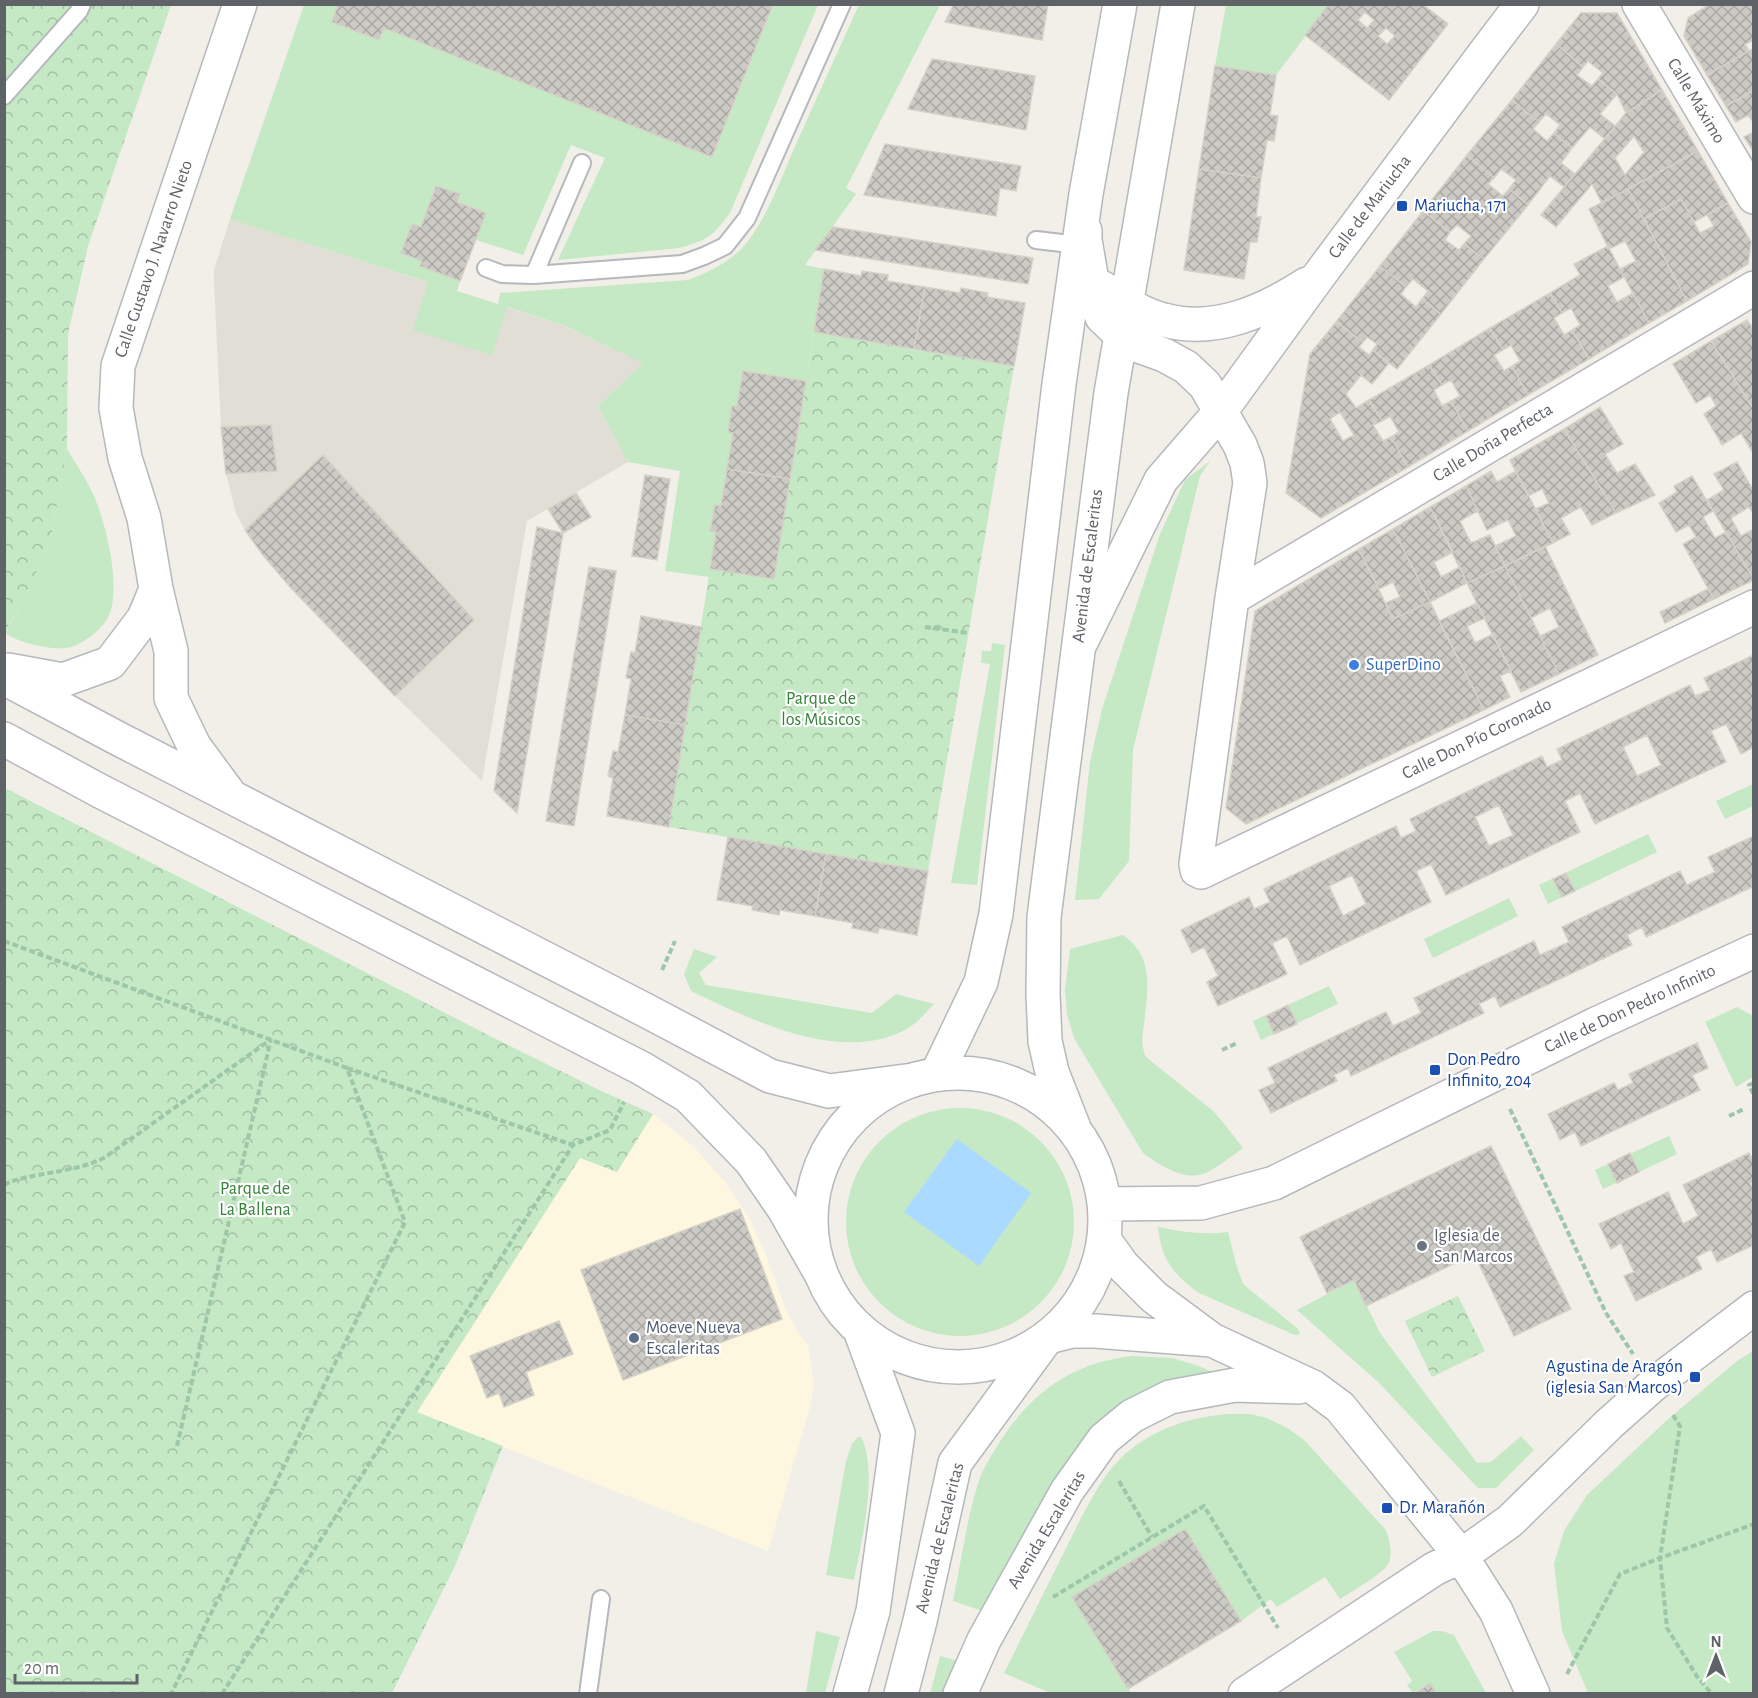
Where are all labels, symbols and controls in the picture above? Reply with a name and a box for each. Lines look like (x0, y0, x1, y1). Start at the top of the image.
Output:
street label: Calle Máximo (1664, 55, 1728, 147)
street label: Calle de Mariucha (1325, 152, 1415, 262)
street label: Calle Gustavo J. Navarro Nieto (112, 158, 196, 360)
place label: Mariucha, 171 (1414, 197, 1507, 215)
marker: Mariucha, 171 (1395, 199, 1409, 213)
street label: Calle Doña Perfecta (1430, 400, 1556, 486)
street label: Avenida de Escaleritas (1070, 488, 1106, 644)
place label: SuperDino (1366, 656, 1441, 674)
marker: SuperDino (1347, 658, 1361, 672)
park label: Parque de los Músicos (781, 690, 861, 729)
street label: Calle Don Pío Coronado (1399, 695, 1555, 783)
street label: Calle de Don Pedro Infinito (1542, 961, 1718, 1057)
place label: Don Pedro Infinito, 204 (1447, 1051, 1532, 1090)
marker: Don Pedro Infinito, 204 (1428, 1063, 1442, 1077)
park label: Parque de La Ballena (219, 1180, 291, 1219)
place label: Iglesia de San Marcos (1434, 1227, 1513, 1266)
marker: Iglesia de San Marcos (1415, 1239, 1429, 1253)
place label: Moeve Nueva Escaleritas (646, 1319, 741, 1358)
marker: Moeve Nueva Escaleritas (627, 1331, 641, 1345)
place label: Agustina de Aragón (iglesia San Marcos) (1545, 1358, 1683, 1397)
marker: Agustina de Aragón (iglesia San Marcos) (1688, 1370, 1702, 1384)
street label: Avenida de Escaleritas (913, 1461, 967, 1615)
street label: Avenida Escaleritas (1005, 1468, 1089, 1592)
place label: Dr. Marañón (1399, 1499, 1485, 1517)
marker: Dr. Marañón (1380, 1501, 1394, 1515)
north arrow (1686, 1626, 1746, 1686)
text: N (1710, 1634, 1722, 1650)
scale bar (15, 1647, 136, 1685)
text: 20 m (24, 1660, 59, 1678)

